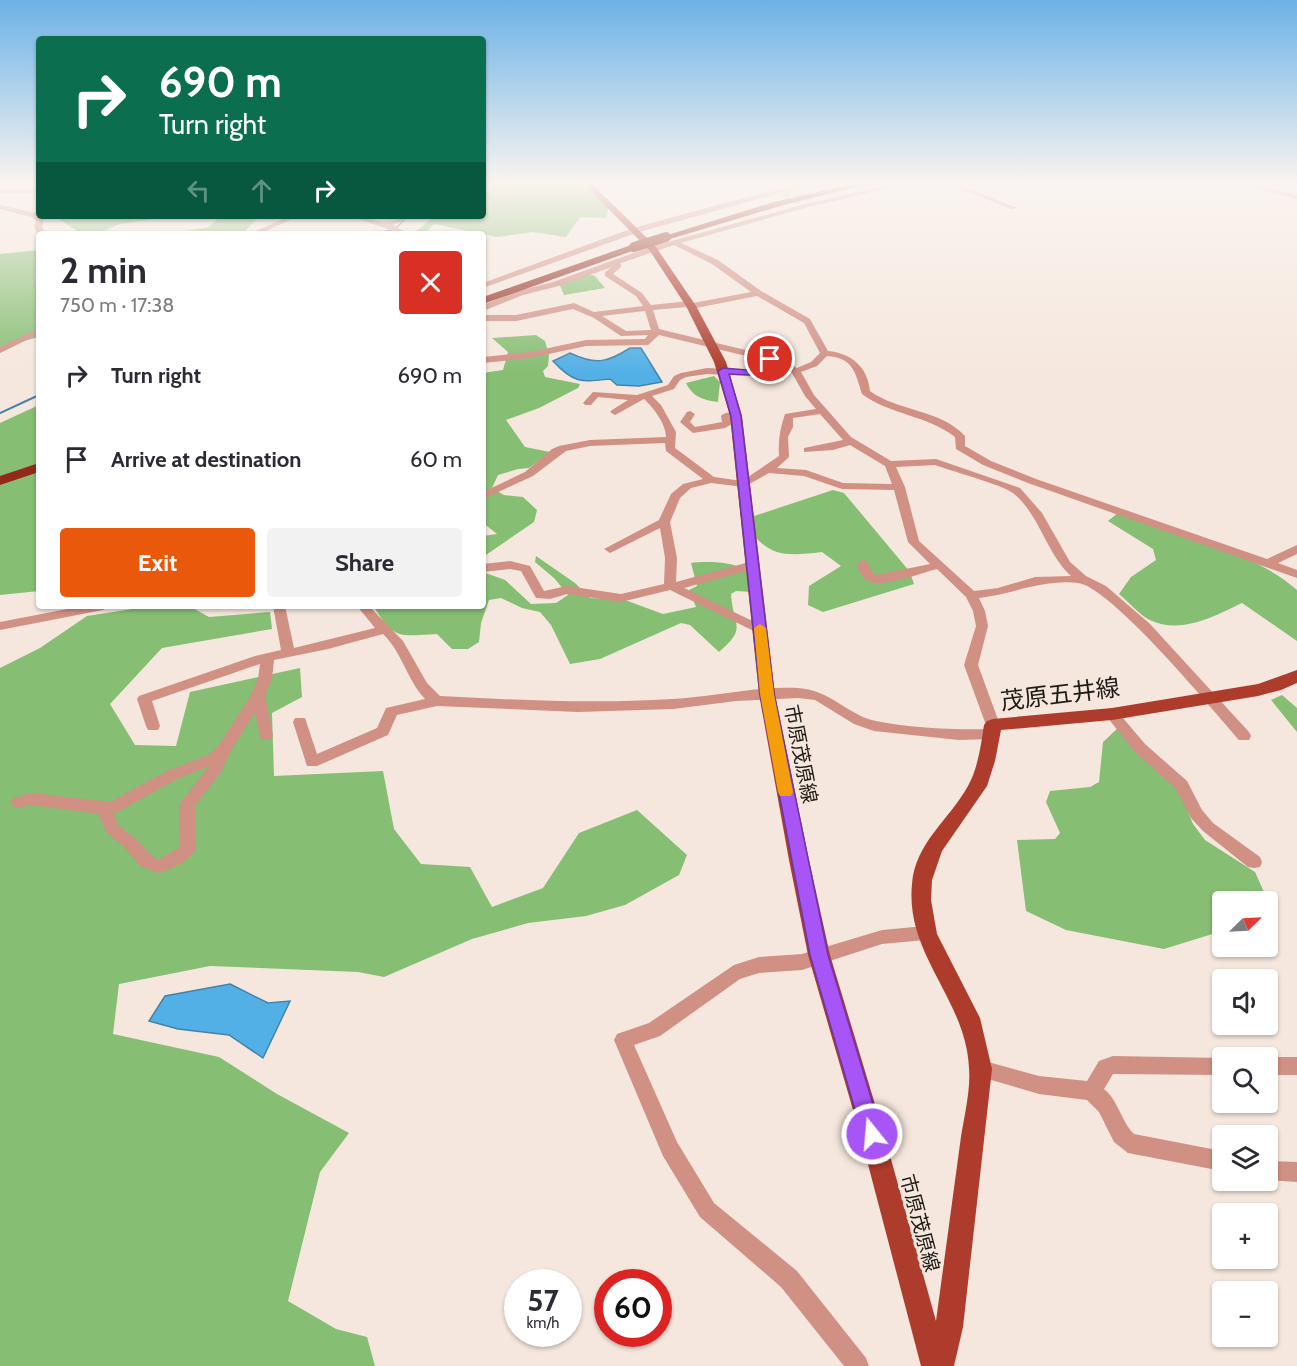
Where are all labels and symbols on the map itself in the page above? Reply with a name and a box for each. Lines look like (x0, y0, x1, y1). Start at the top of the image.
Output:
pin (744, 333, 795, 384)
street label: 茂原五井線 (999, 672, 1121, 716)
street label: 市原茂原線 (780, 703, 822, 805)
north arrow (1212, 891, 1278, 957)
position arrow (840, 1102, 904, 1166)
street label: 市原茂原線 (895, 1172, 945, 1274)
speed limit sign: 60 (594, 1269, 672, 1347)

